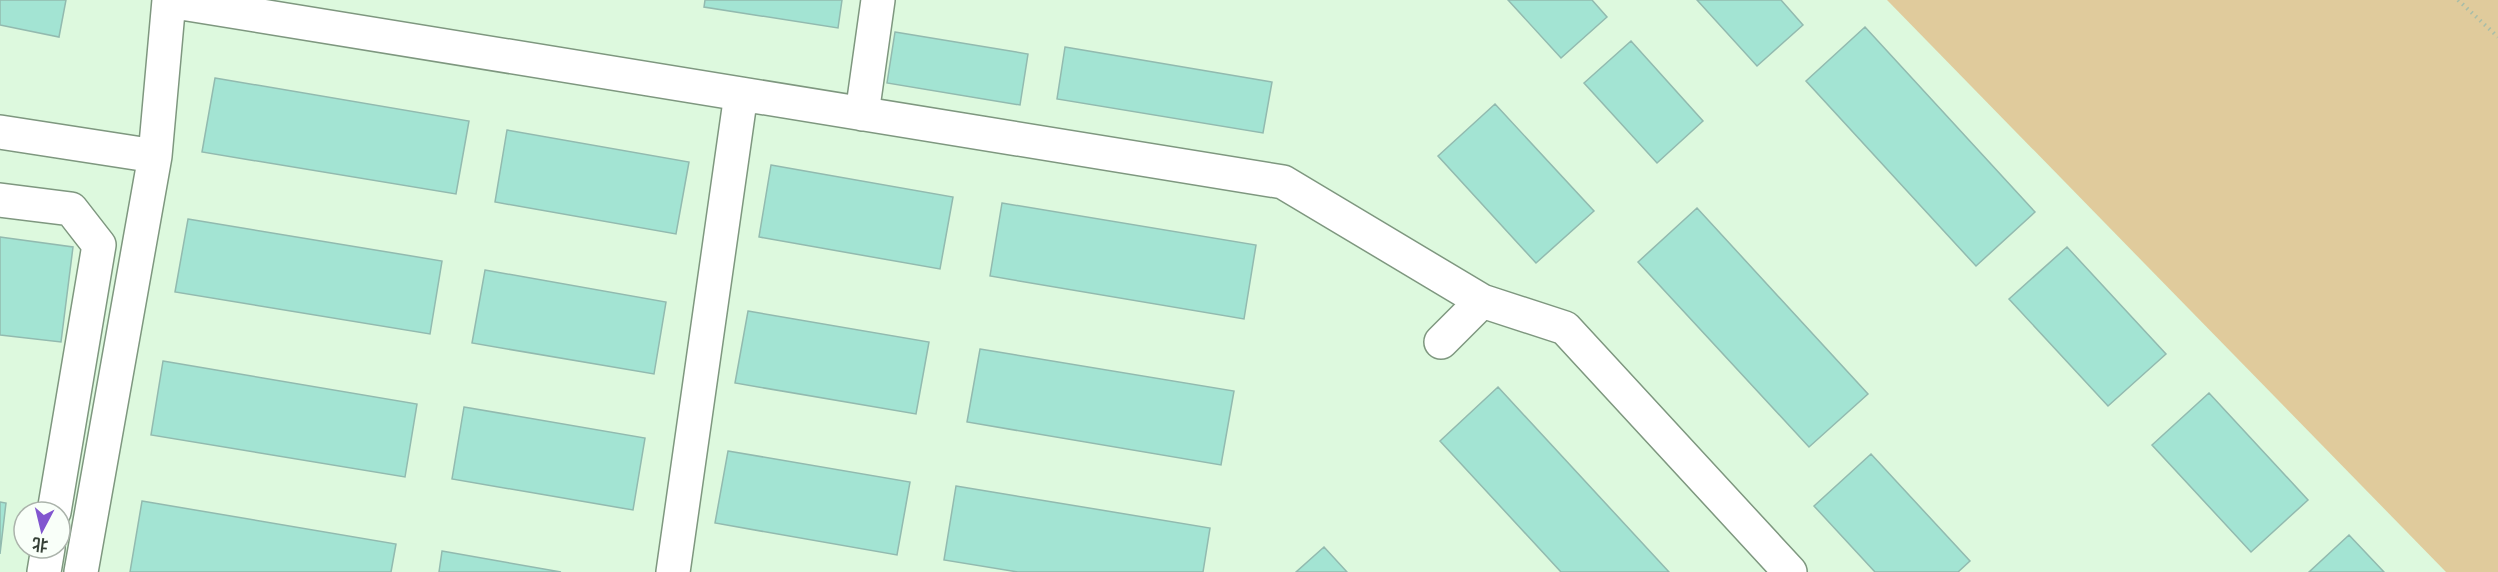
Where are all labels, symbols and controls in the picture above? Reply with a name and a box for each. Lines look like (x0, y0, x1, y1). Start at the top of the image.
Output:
north arrow (12, 500, 72, 560)
text: 北 (31, 533, 49, 556)

